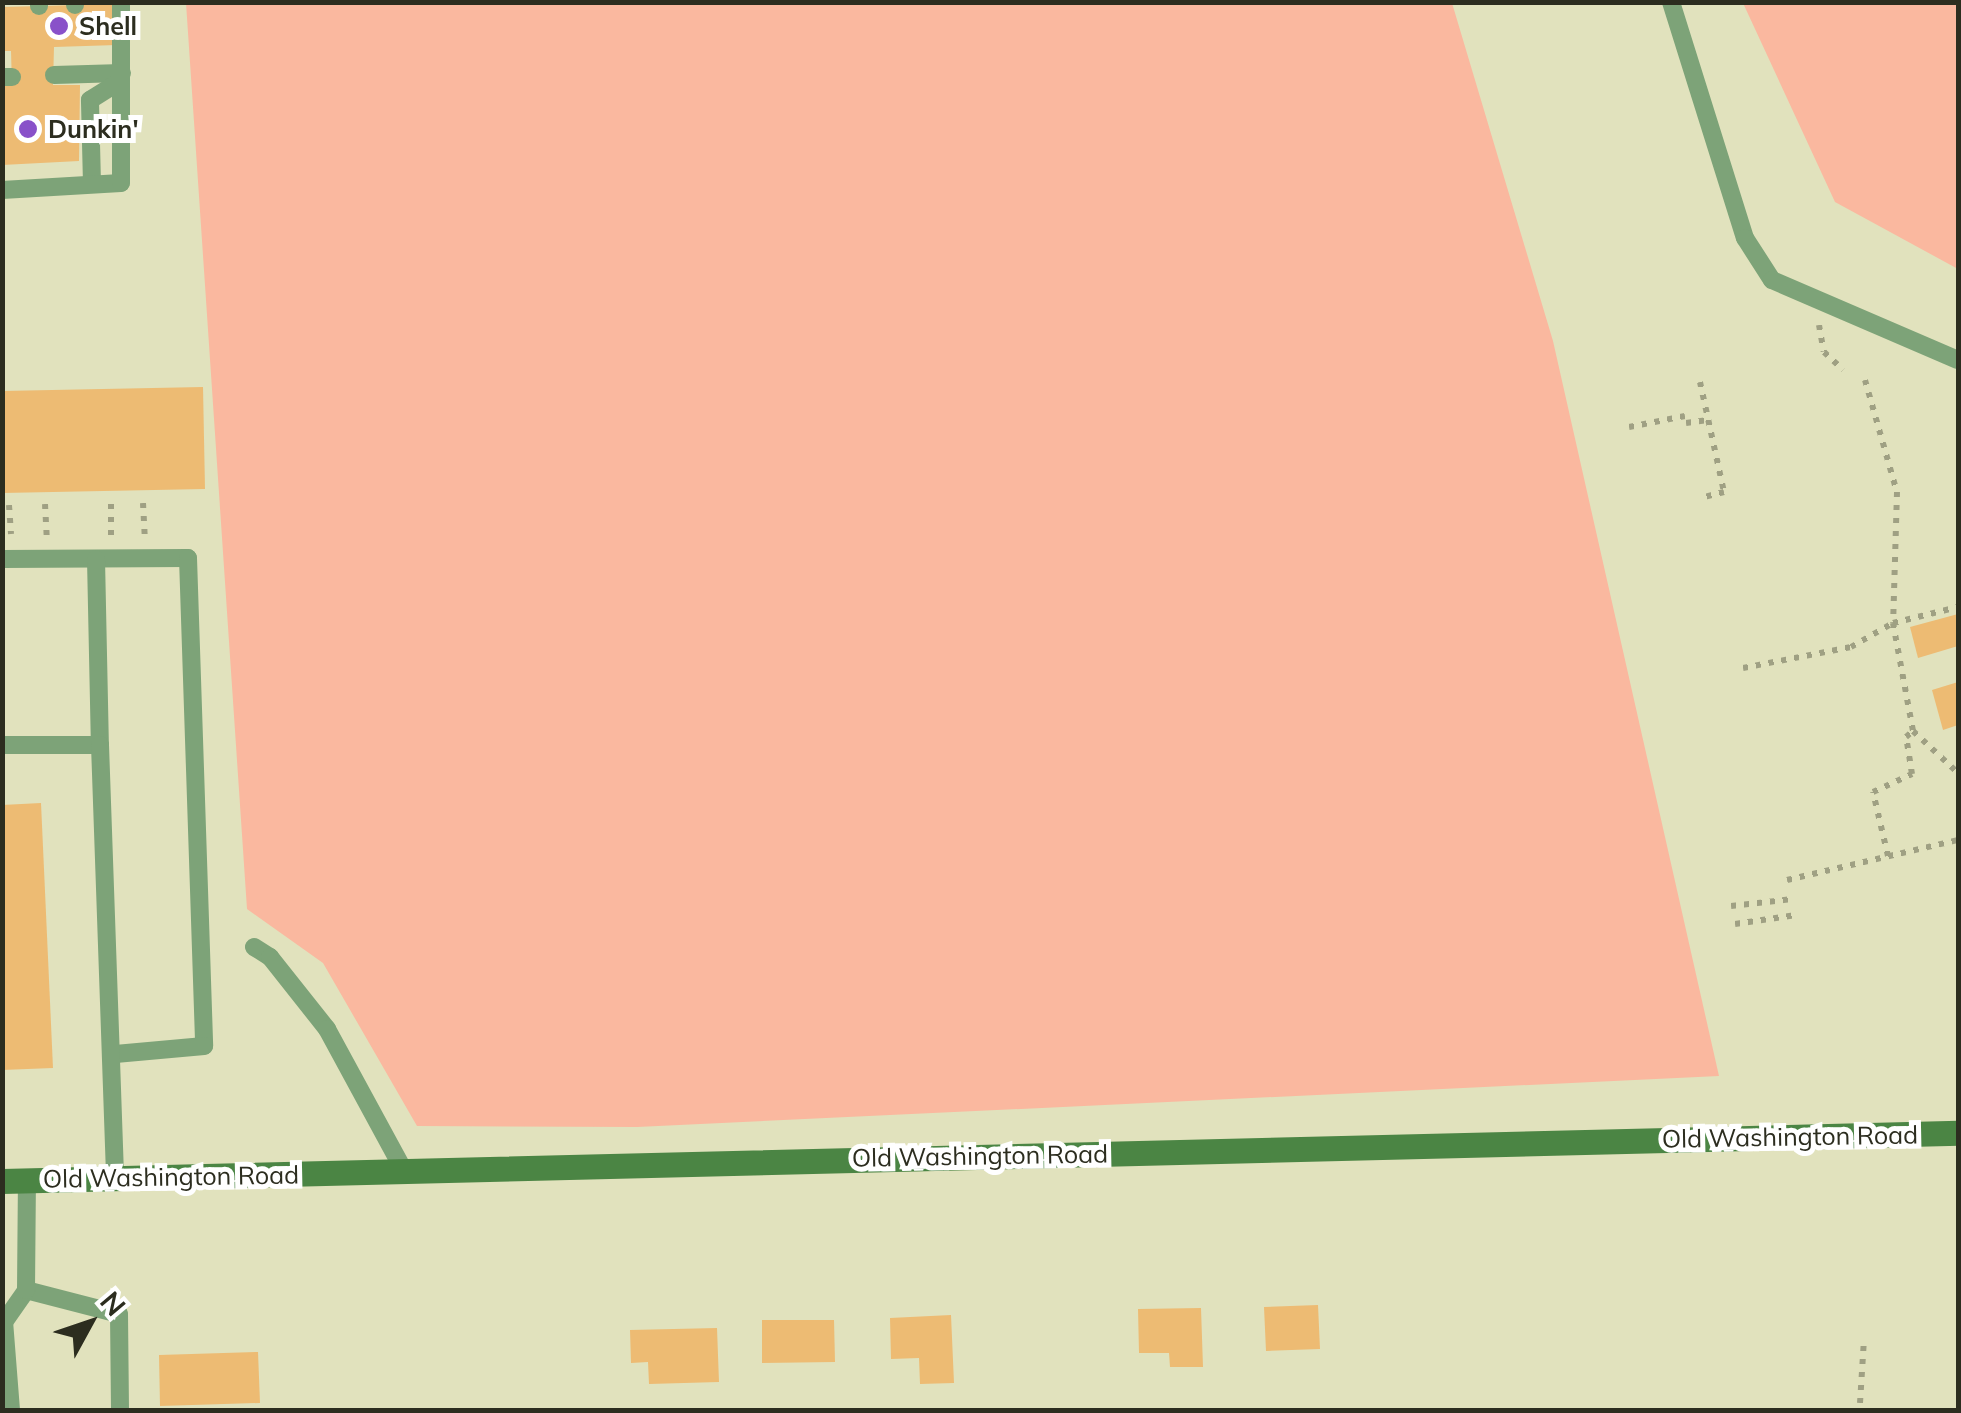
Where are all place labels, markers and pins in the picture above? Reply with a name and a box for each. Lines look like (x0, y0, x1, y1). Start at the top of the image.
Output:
place label: Shell (79, 11, 137, 41)
marker: Shell (48, 15, 70, 37)
place label: Dunkin' (48, 114, 138, 144)
marker: Dunkin' (17, 118, 39, 140)

